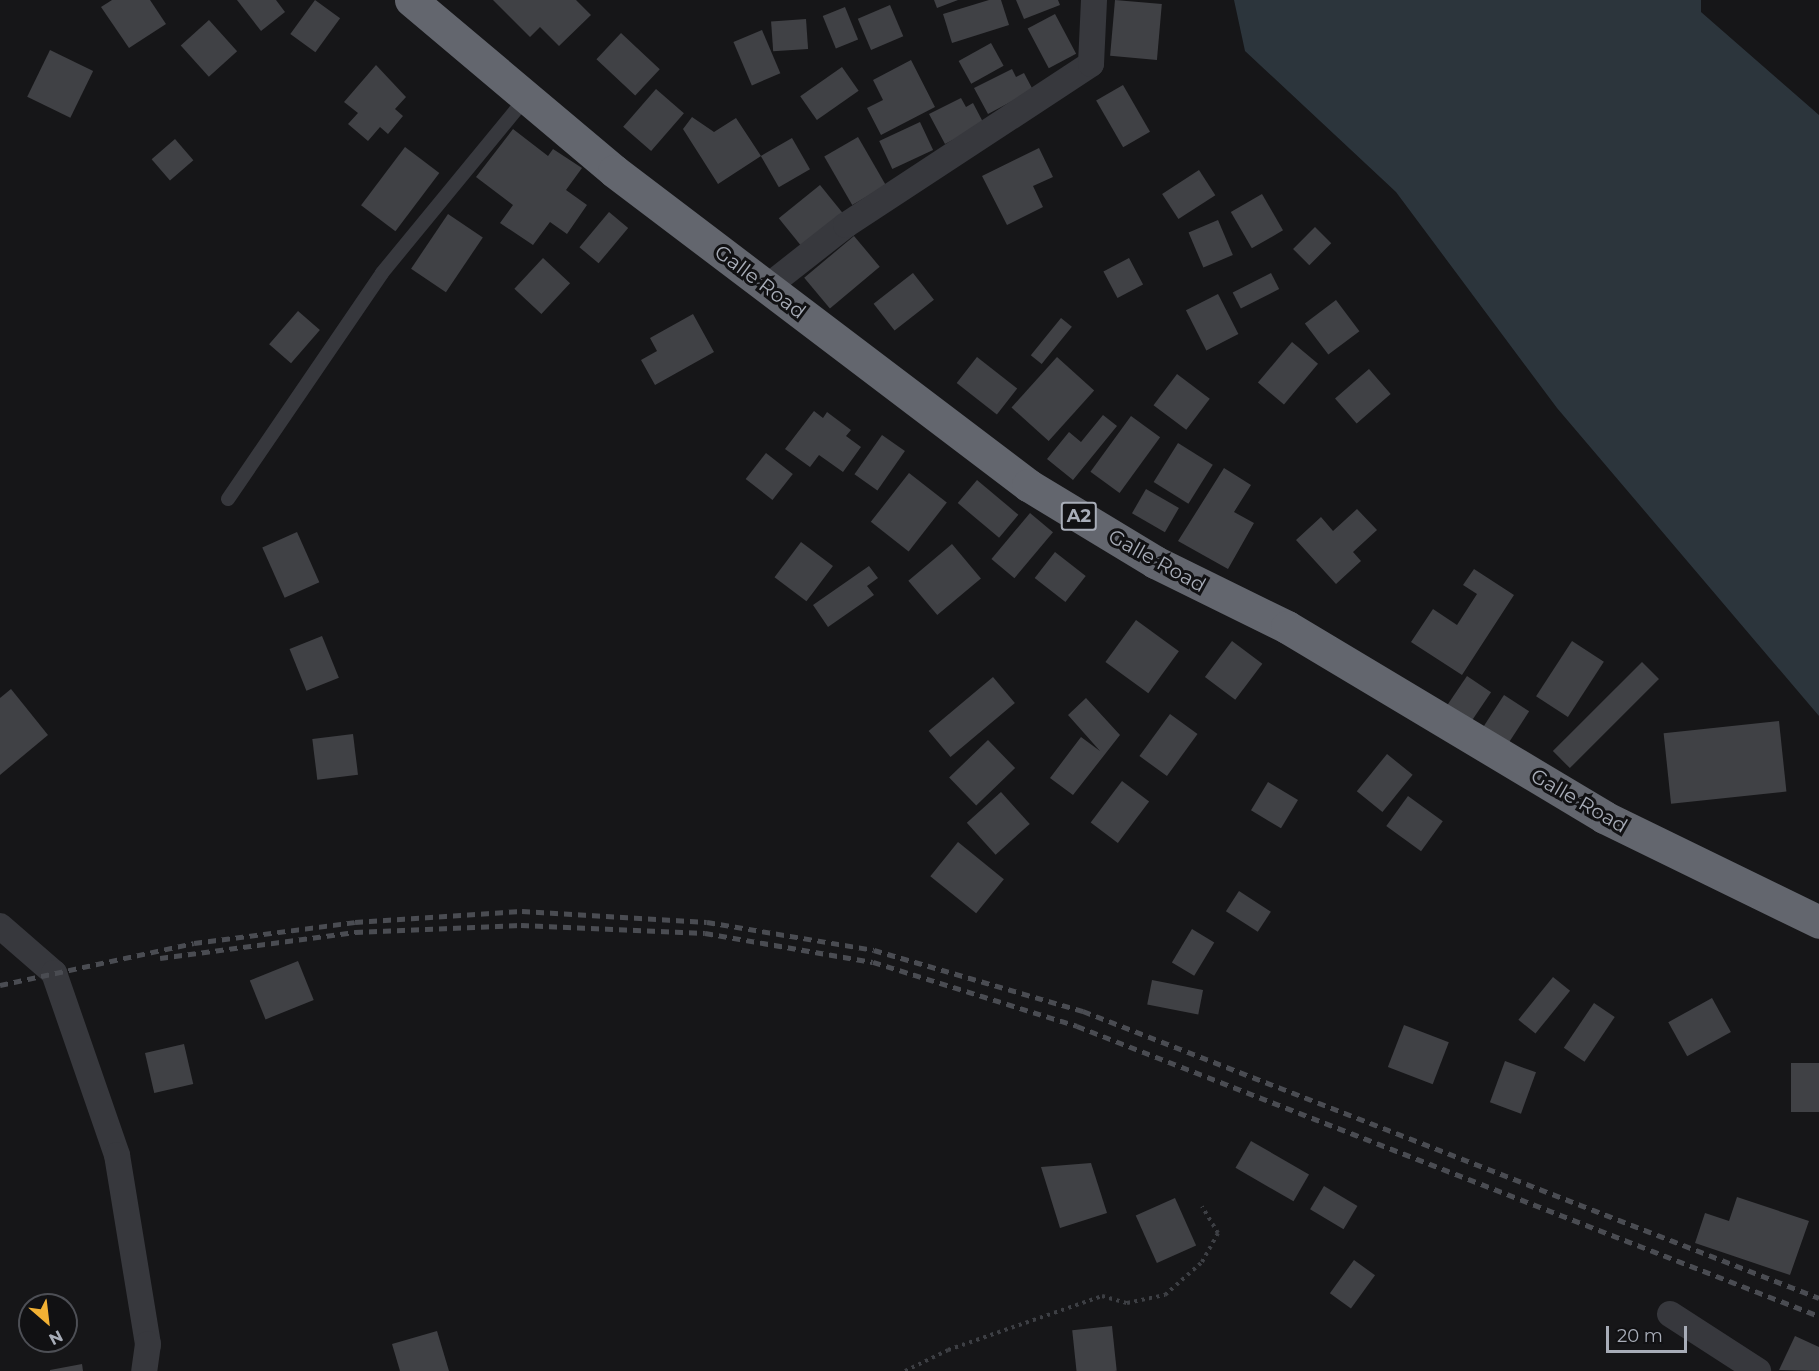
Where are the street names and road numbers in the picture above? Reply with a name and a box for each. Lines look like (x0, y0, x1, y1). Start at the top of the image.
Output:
street label: Galle Road (710, 240, 810, 324)
road number: A2 (1060, 501, 1098, 531)
street label: Galle Road (1104, 524, 1210, 598)
street label: Galle Road (1526, 764, 1632, 838)

